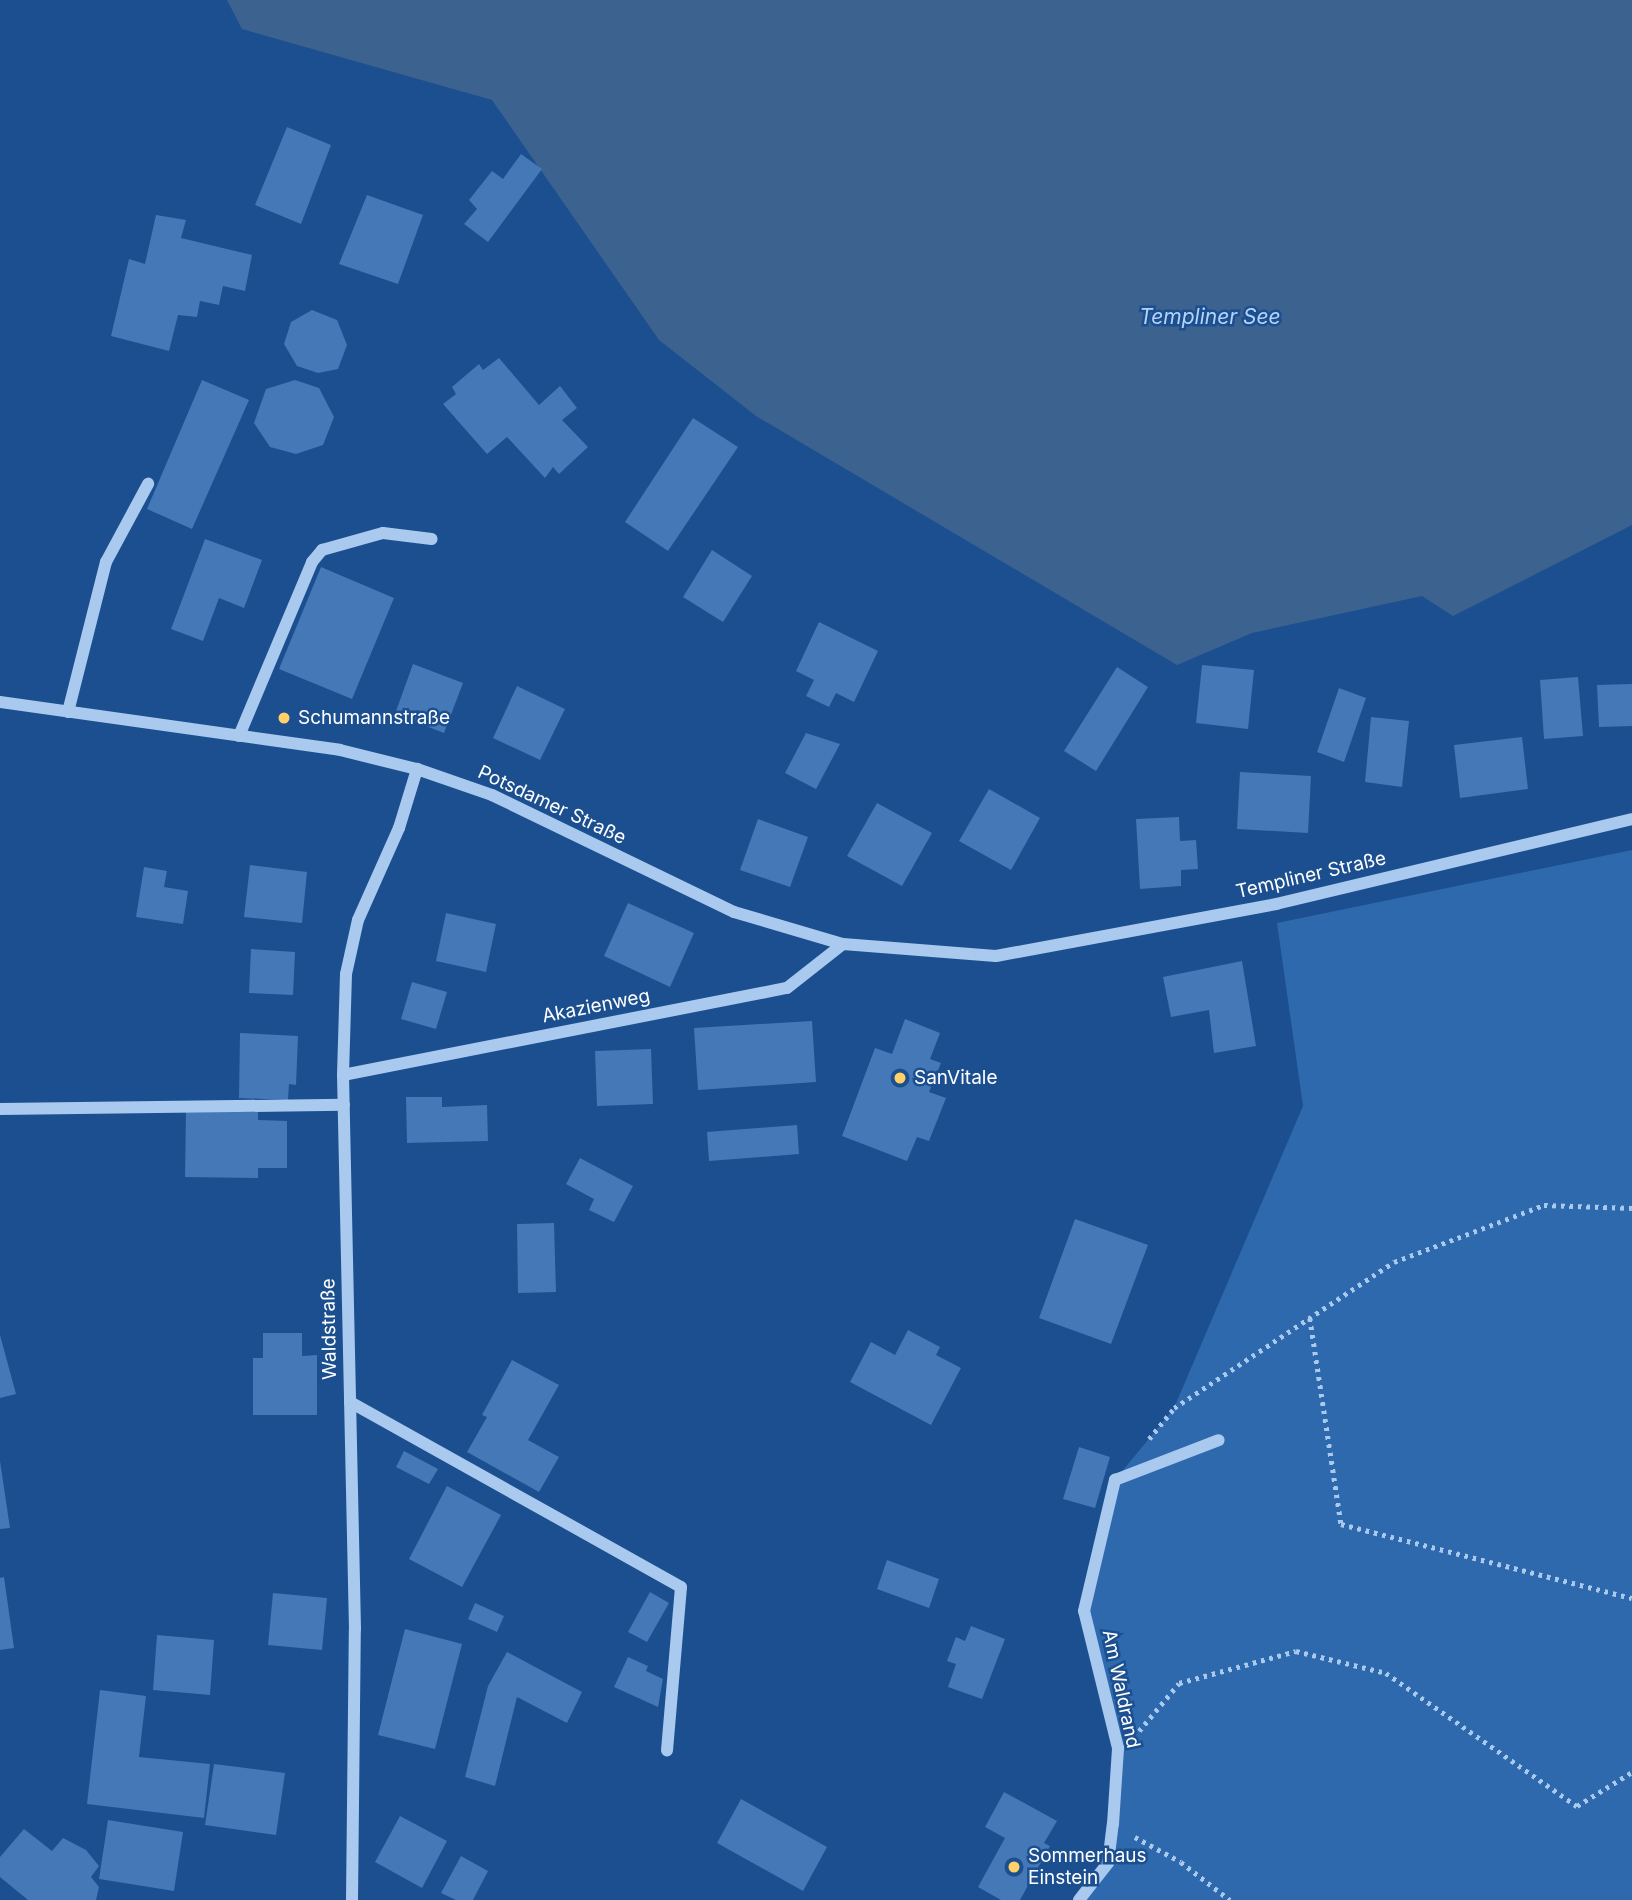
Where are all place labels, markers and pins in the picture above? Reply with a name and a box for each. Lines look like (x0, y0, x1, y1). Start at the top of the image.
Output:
place label: Schumannstraße (298, 707, 450, 729)
marker: Schumannstraße (276, 710, 292, 726)
place label: SanVitale (914, 1067, 997, 1089)
marker: SanVitale (892, 1070, 908, 1086)
place label: Sommerhaus Einstein (1028, 1845, 1147, 1889)
marker: Sommerhaus Einstein (1006, 1859, 1022, 1875)

